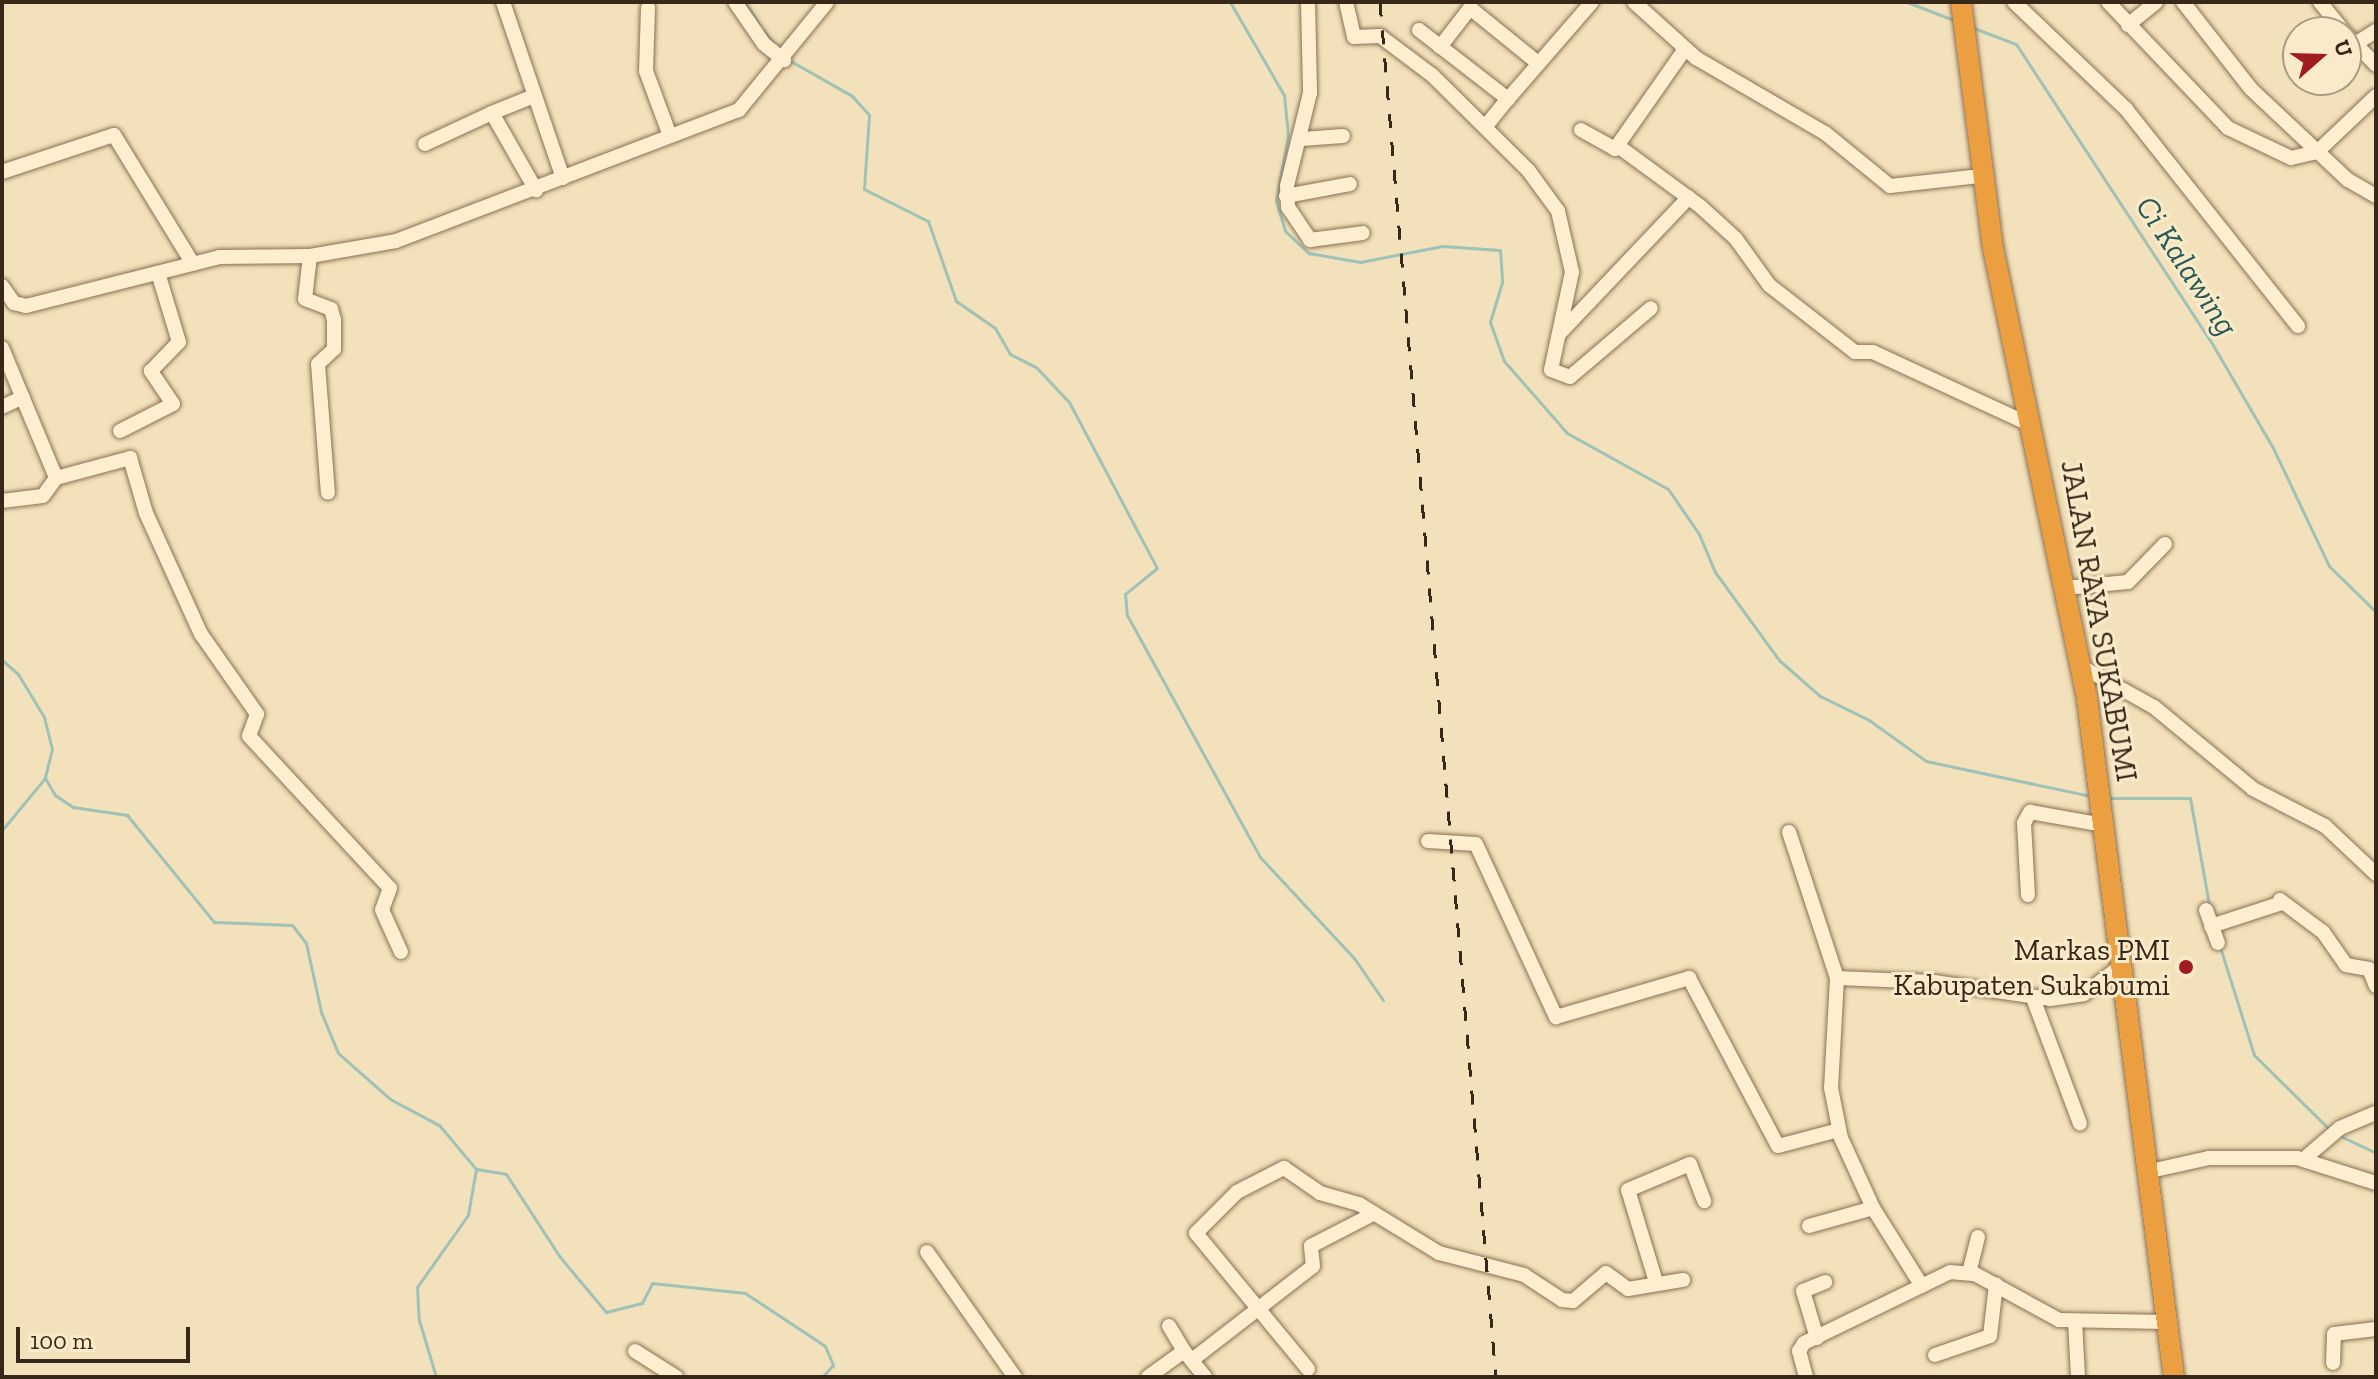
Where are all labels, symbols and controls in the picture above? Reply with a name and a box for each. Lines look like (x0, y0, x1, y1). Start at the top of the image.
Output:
north arrow (2282, 16, 2362, 96)
text: U (2328, 36, 2359, 60)
water label: Ci Kalawing (2128, 189, 2246, 343)
street label: JALAN RAYA SUKABUMI (2053, 457, 2145, 785)
place label: Markas PMI Kabupaten Sukabumi (1893, 932, 2170, 1002)
marker: Markas PMI Kabupaten Sukabumi (2177, 958, 2195, 976)
scale bar (20, 1311, 194, 1361)
text: 100 m (30, 1326, 93, 1355)

